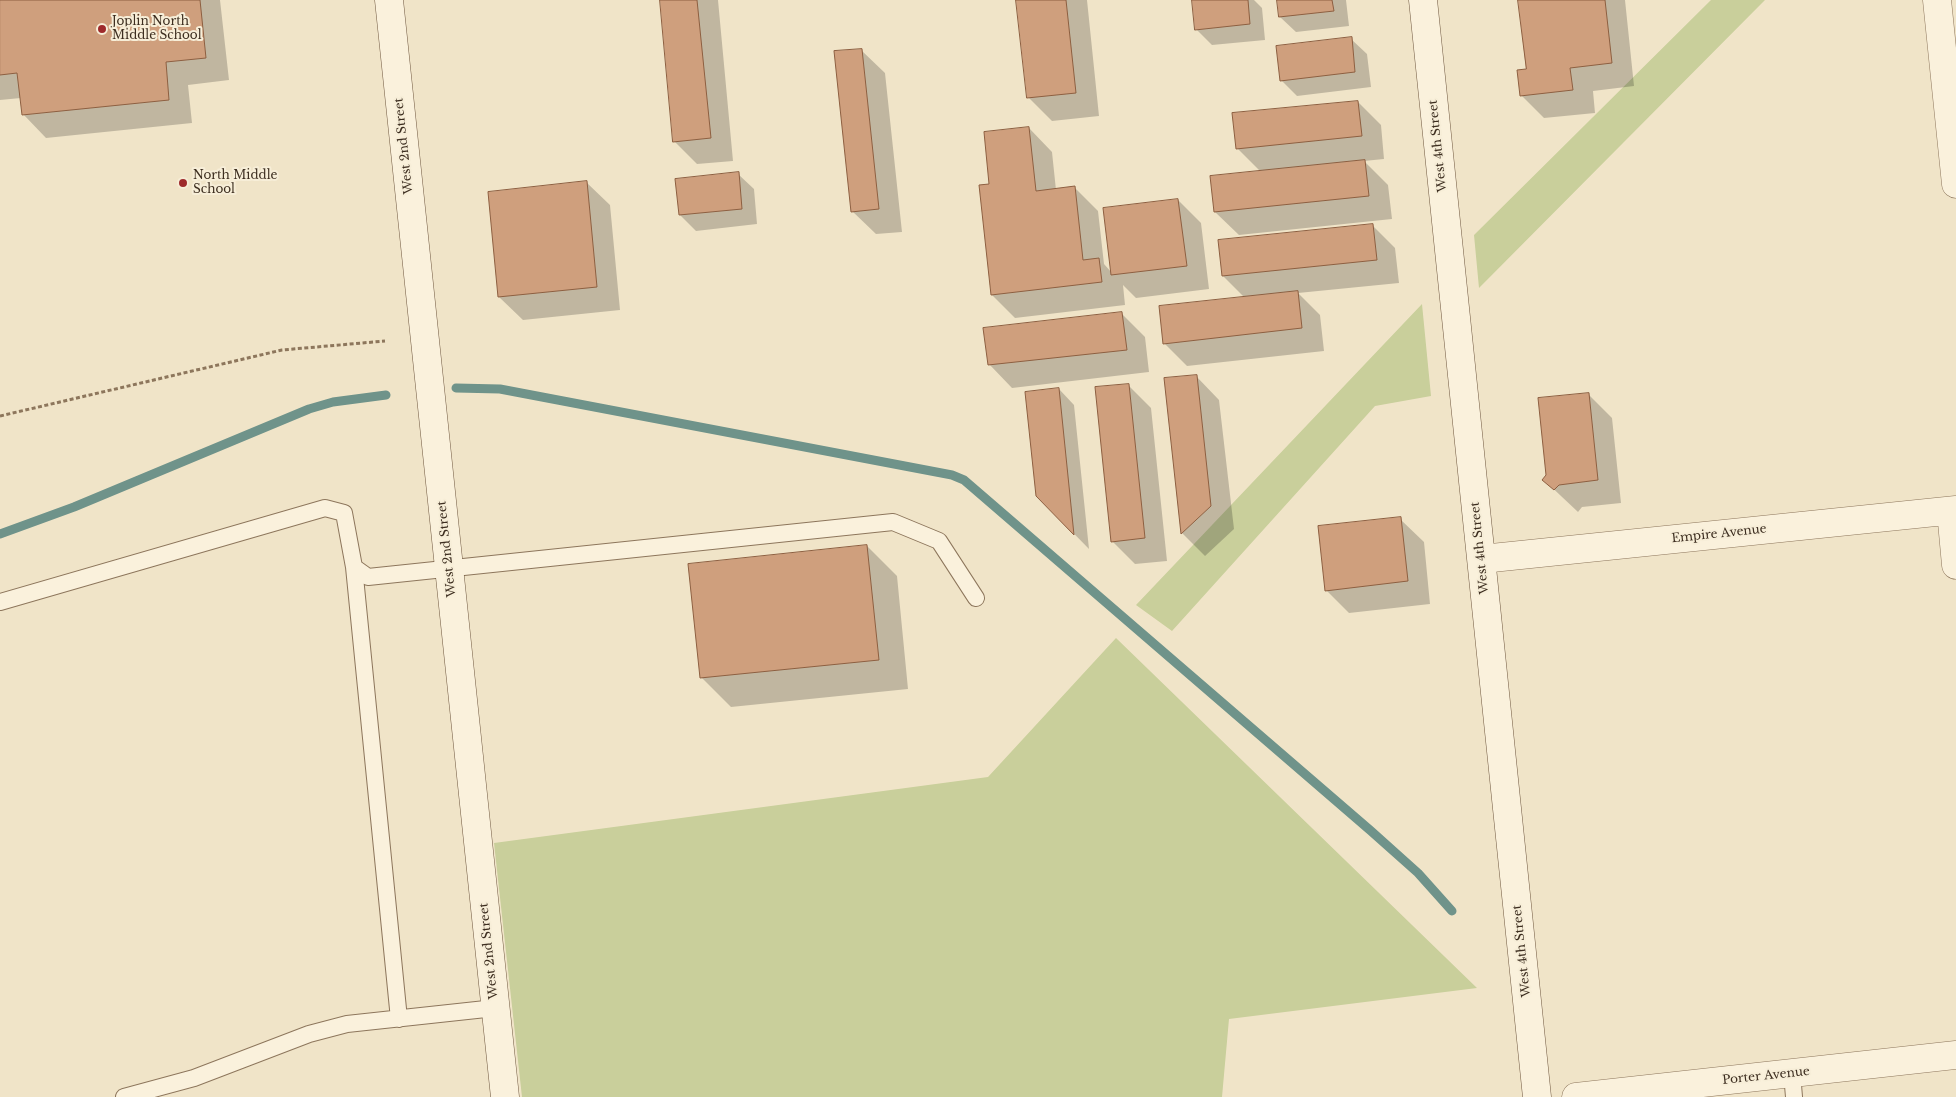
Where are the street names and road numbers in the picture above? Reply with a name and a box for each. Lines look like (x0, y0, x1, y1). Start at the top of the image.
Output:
street label: West 2nd Street (392, 97, 416, 195)
street label: West 4th Street (1426, 99, 1450, 193)
street label: West 2nd Street (435, 500, 459, 598)
street label: West 4th Street (1468, 501, 1492, 595)
street label: Empire Avenue (1671, 522, 1767, 546)
street label: West 2nd Street (477, 902, 501, 1000)
street label: West 4th Street (1510, 904, 1534, 998)
street label: Porter Avenue (1722, 1064, 1810, 1088)

